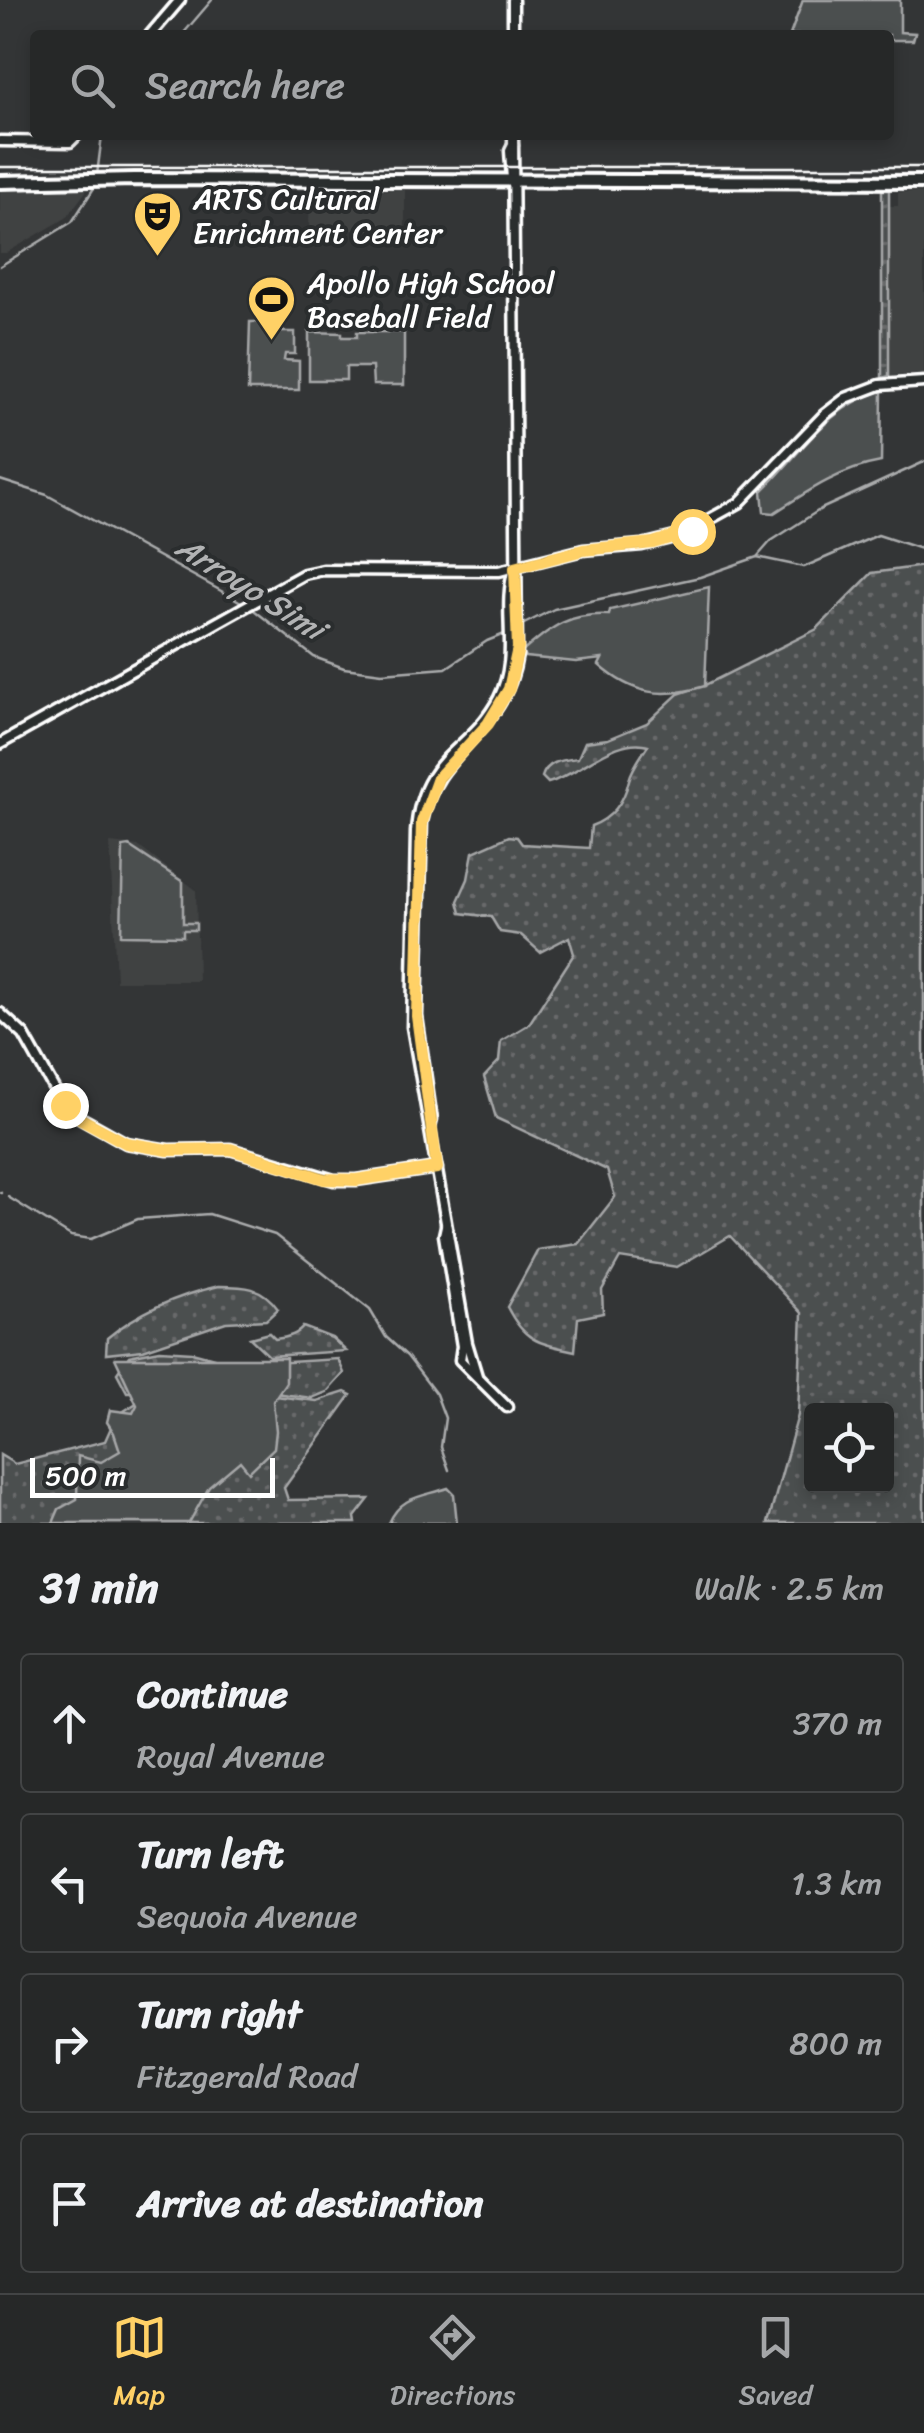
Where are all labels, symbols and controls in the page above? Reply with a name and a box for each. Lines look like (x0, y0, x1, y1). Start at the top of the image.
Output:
search box (30, 30, 894, 140)
text: Search here (145, 52, 345, 119)
icon: search (65, 58, 120, 113)
place label: ARTS Cultural Enrichment Center (192, 172, 444, 260)
theatre icon: ARTS Cultural Enrichment Center (132, 190, 184, 258)
place label: Apollo High School Baseball Field (306, 256, 556, 344)
sports icon: Apollo High School Baseball Field (246, 274, 298, 342)
route start (670, 509, 716, 555)
water label: Arroyo Simi (163, 519, 341, 660)
route end (43, 1083, 89, 1129)
map controls (804, 1403, 894, 1493)
button: locate (804, 1403, 894, 1493)
text: 500 m (45, 1451, 126, 1500)
scale bar (30, 1453, 275, 1498)
text: 31 min (40, 1551, 158, 1625)
text: Walk · 2.5 km (694, 1560, 884, 1617)
text: Continue (137, 1661, 288, 1728)
text: 370 m (793, 1695, 882, 1752)
icon: ahead (42, 1696, 97, 1751)
text: Royal Avenue (137, 1728, 325, 1785)
text: Turn left (137, 1821, 283, 1888)
text: 1.3 km (791, 1855, 882, 1912)
icon: left (42, 1856, 97, 1911)
text: Sequoia Avenue (137, 1888, 357, 1945)
text: Turn right (137, 1981, 302, 2048)
text: 800 m (789, 2015, 882, 2072)
icon: right (42, 2016, 97, 2071)
text: Fitzgerald Road (137, 2048, 357, 2105)
text: Arrive at destination (137, 2170, 484, 2237)
icon: arrive (42, 2176, 97, 2231)
tab: Map (112, 2310, 167, 2419)
tab: Directions (390, 2310, 515, 2419)
tab: Saved (739, 2310, 812, 2419)

